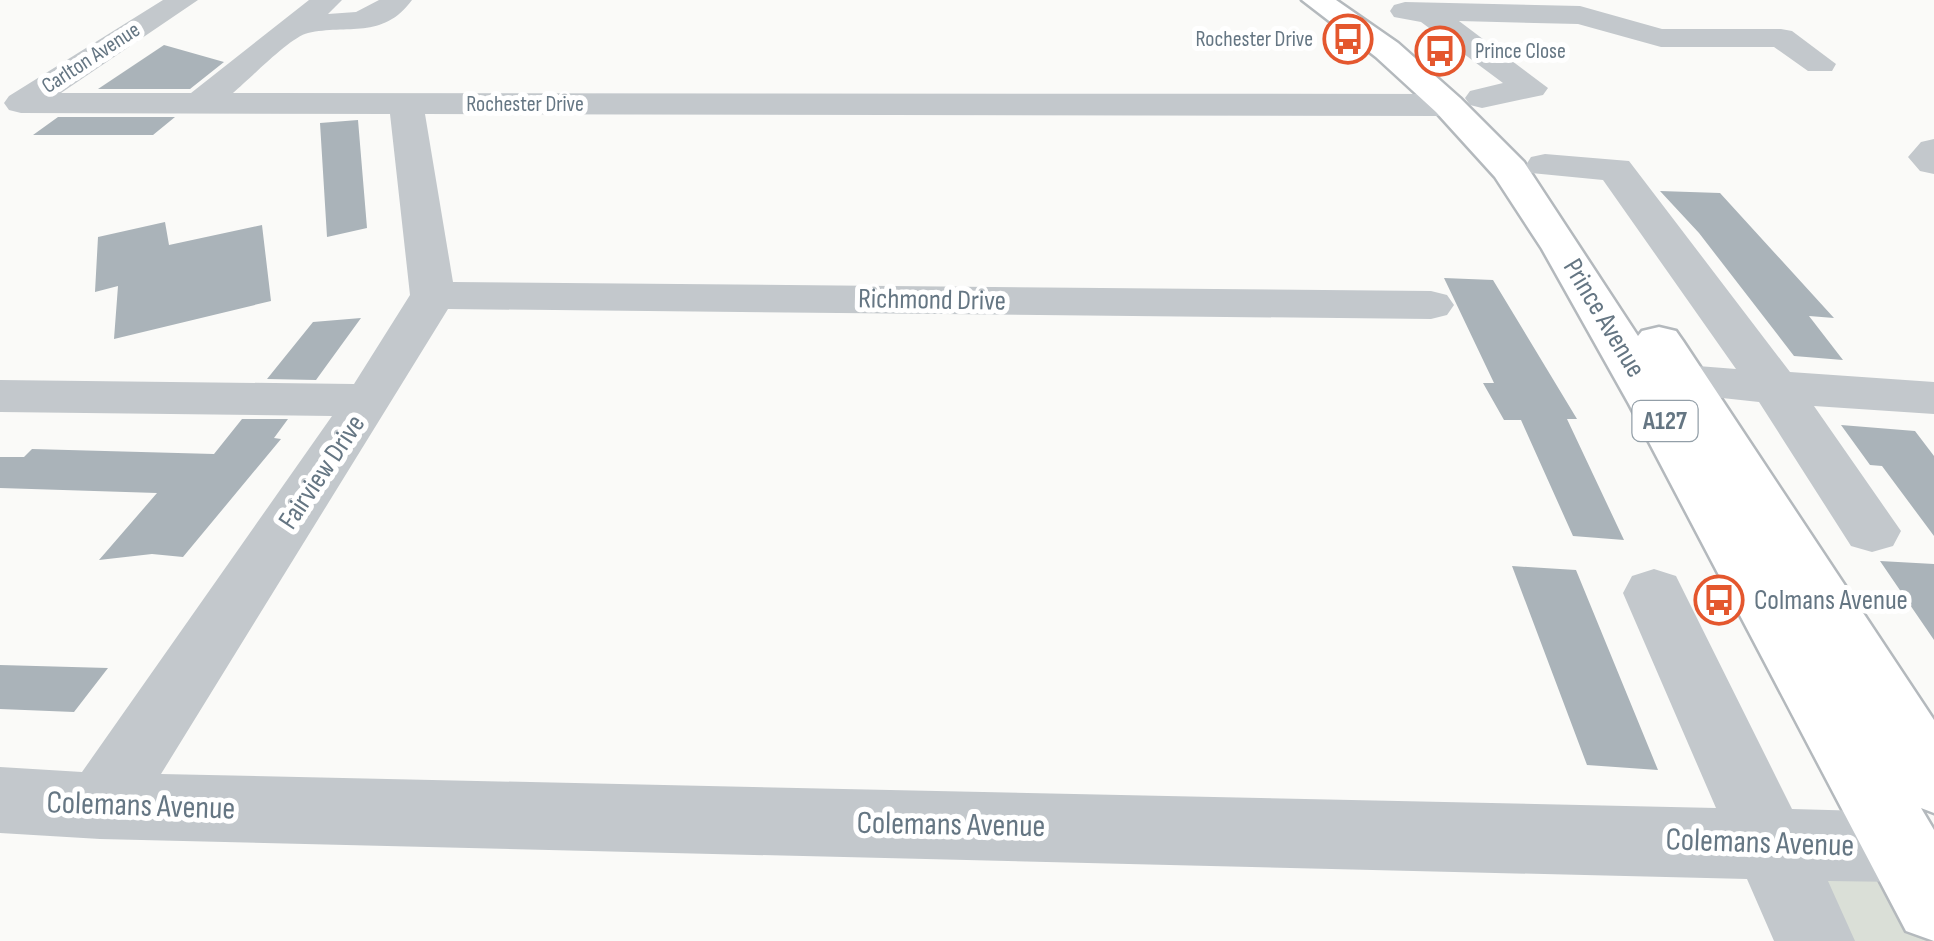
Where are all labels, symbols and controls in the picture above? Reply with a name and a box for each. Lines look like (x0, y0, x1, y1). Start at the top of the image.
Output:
bus stop icon: Rochester Drive (1322, 13, 1374, 65)
street label: Carlton Avenue (37, 16, 145, 100)
bus stop icon: Prince Close (1414, 25, 1466, 77)
place label: Rochester Drive (1195, 26, 1313, 53)
place label: Prince Close (1475, 38, 1566, 65)
street label: Rochester Drive (466, 91, 584, 118)
street label: Prince Avenue (1556, 253, 1652, 383)
street label: Richmond Drive (858, 282, 1006, 318)
road number: A127 (1632, 401, 1698, 441)
street label: Fairview Drive (272, 409, 372, 535)
bus stop icon: Colmans Avenue (1693, 574, 1745, 626)
place label: Colmans Avenue (1754, 584, 1908, 617)
street label: Colemans Avenue (46, 783, 236, 829)
street label: Colemans Avenue (856, 804, 1046, 846)
street label: Colemans Avenue (1665, 820, 1855, 866)

